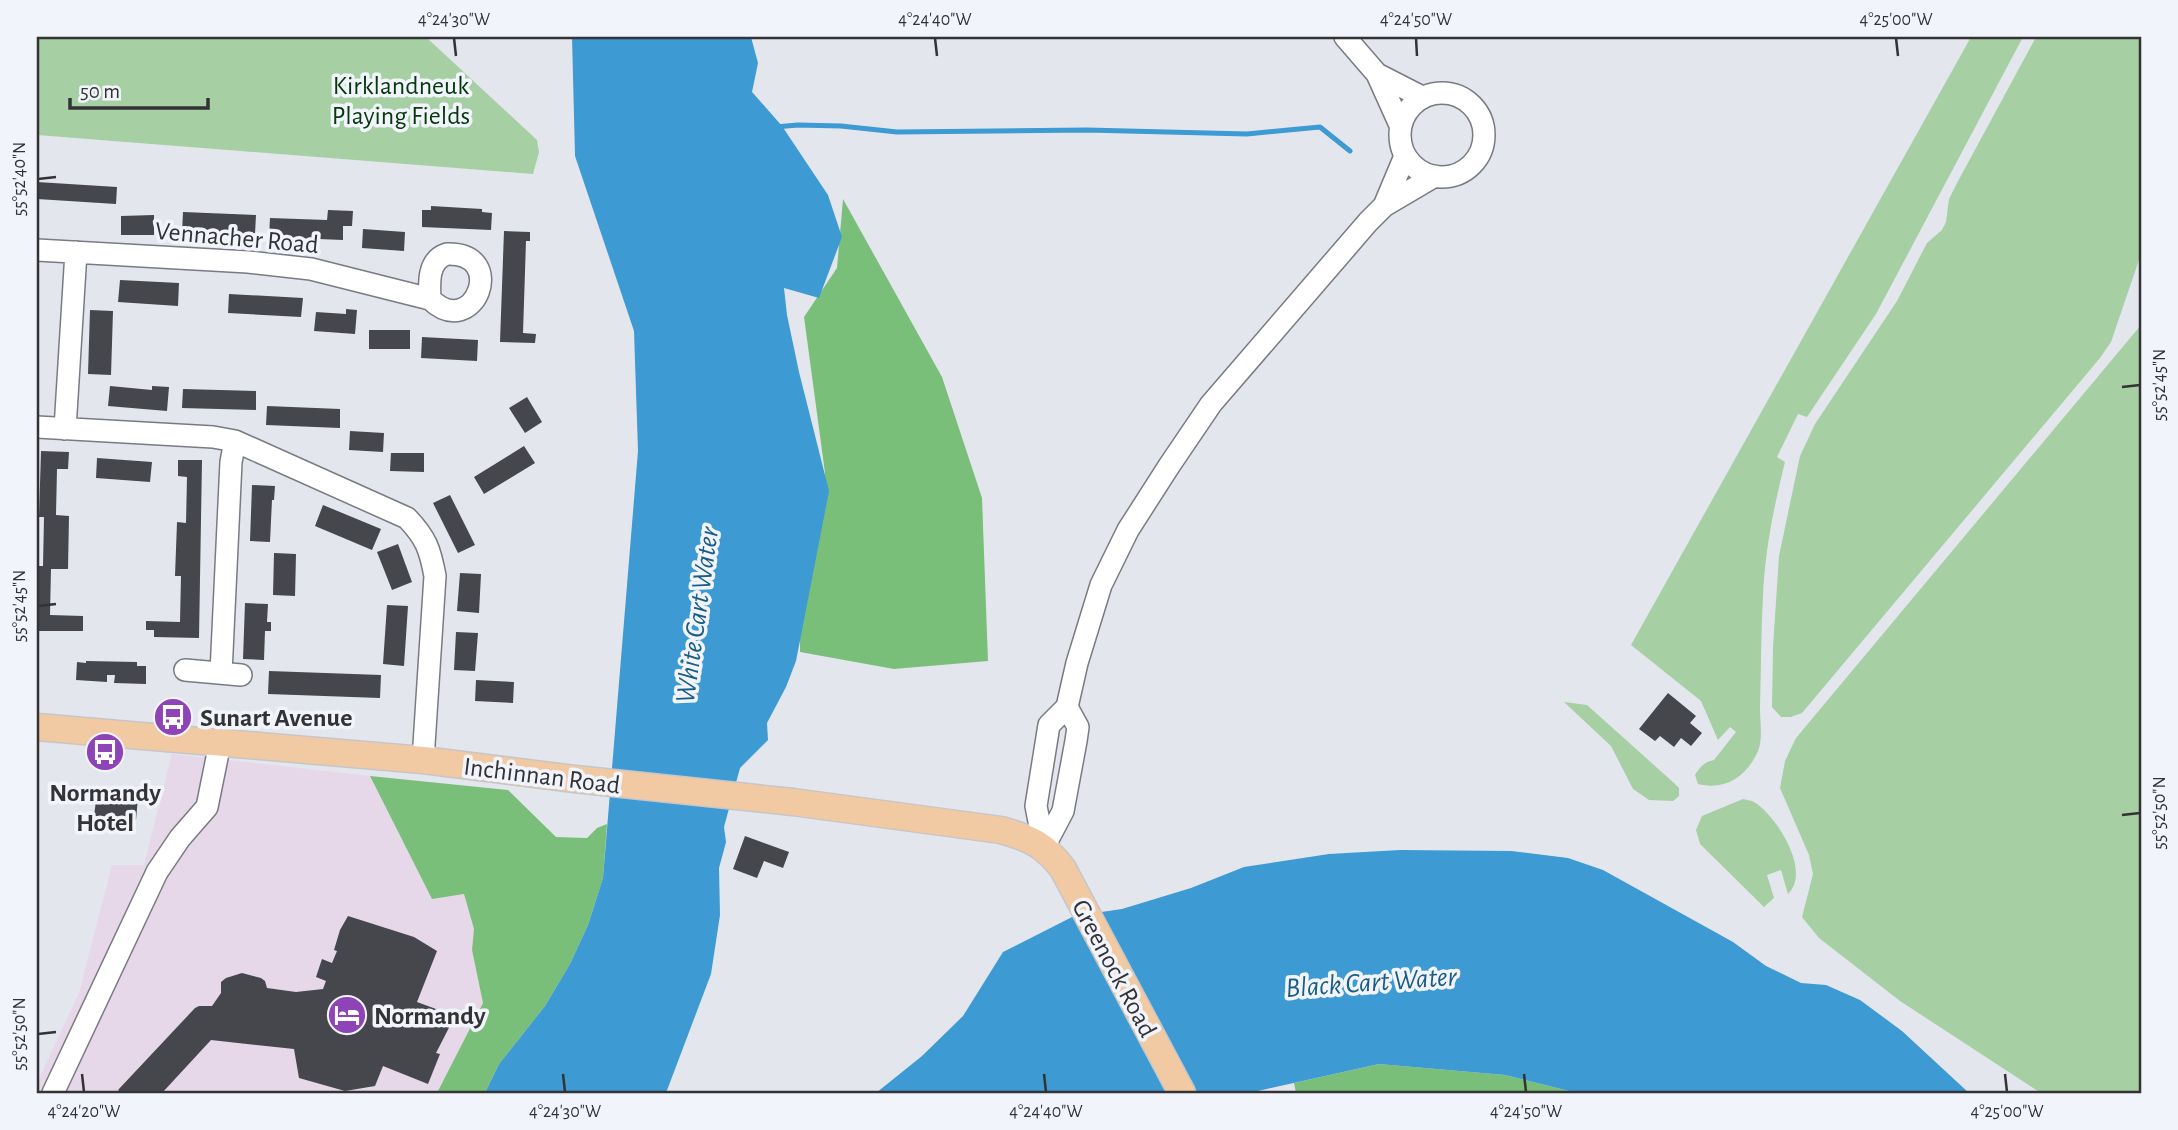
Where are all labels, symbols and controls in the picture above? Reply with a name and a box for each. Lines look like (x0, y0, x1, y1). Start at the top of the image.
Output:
text: 4°24'30"W (418, 11, 490, 29)
text: 4°24'40"W (898, 11, 972, 29)
text: 4°24'50"W (1380, 11, 1452, 29)
text: 4°25'00"W (1859, 11, 1933, 29)
scale bar (70, 66, 208, 110)
park label: Kirklandneuk Playing Fields (332, 73, 470, 129)
text: 50 m (80, 81, 120, 102)
text: 55°52'40"N (11, 142, 29, 216)
street label: Vennacher Road (154, 218, 320, 258)
text: 55°52'45"N (2151, 349, 2169, 421)
water label: White Cart Water (672, 524, 724, 705)
text: 55°52'45"N (11, 570, 29, 642)
bus stop icon: Sunart Avenue (152, 696, 194, 738)
place label: Sunart Avenue (200, 705, 352, 731)
bus stop icon: Normandy Hotel (84, 731, 126, 773)
street label: Inchinnan Road (462, 753, 622, 799)
text: 55°52'50"N (2151, 776, 2169, 850)
place label: Normandy Hotel (49, 780, 161, 836)
street label: Greenock Road (1067, 895, 1161, 1041)
water label: Black Cart Water (1285, 963, 1458, 1003)
hotel icon: Normandy (326, 994, 368, 1036)
text: 55°52'50"N (11, 997, 29, 1071)
place label: Normandy (374, 1003, 486, 1029)
text: 4°24'20"W (48, 1103, 120, 1121)
text: 4°24'30"W (529, 1103, 601, 1121)
text: 4°24'40"W (1009, 1103, 1083, 1121)
text: 4°24'50"W (1490, 1103, 1562, 1121)
text: 4°25'00"W (1970, 1103, 2044, 1121)

